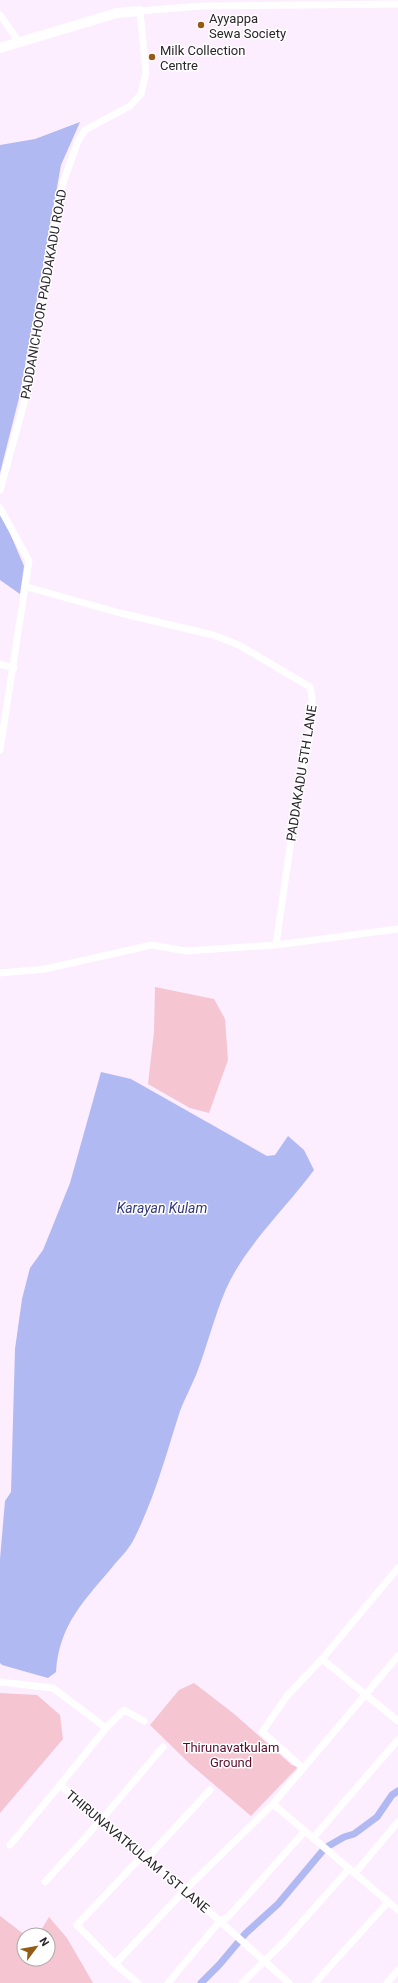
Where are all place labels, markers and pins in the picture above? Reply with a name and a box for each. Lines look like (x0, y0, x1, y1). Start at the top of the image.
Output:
place label: Ayyappa Sewa Society (209, 11, 286, 41)
marker: Ayyappa Sewa Society (196, 20, 206, 30)
place label: Milk Collection Centre (160, 43, 245, 73)
marker: Milk Collection Centre (147, 52, 157, 62)

